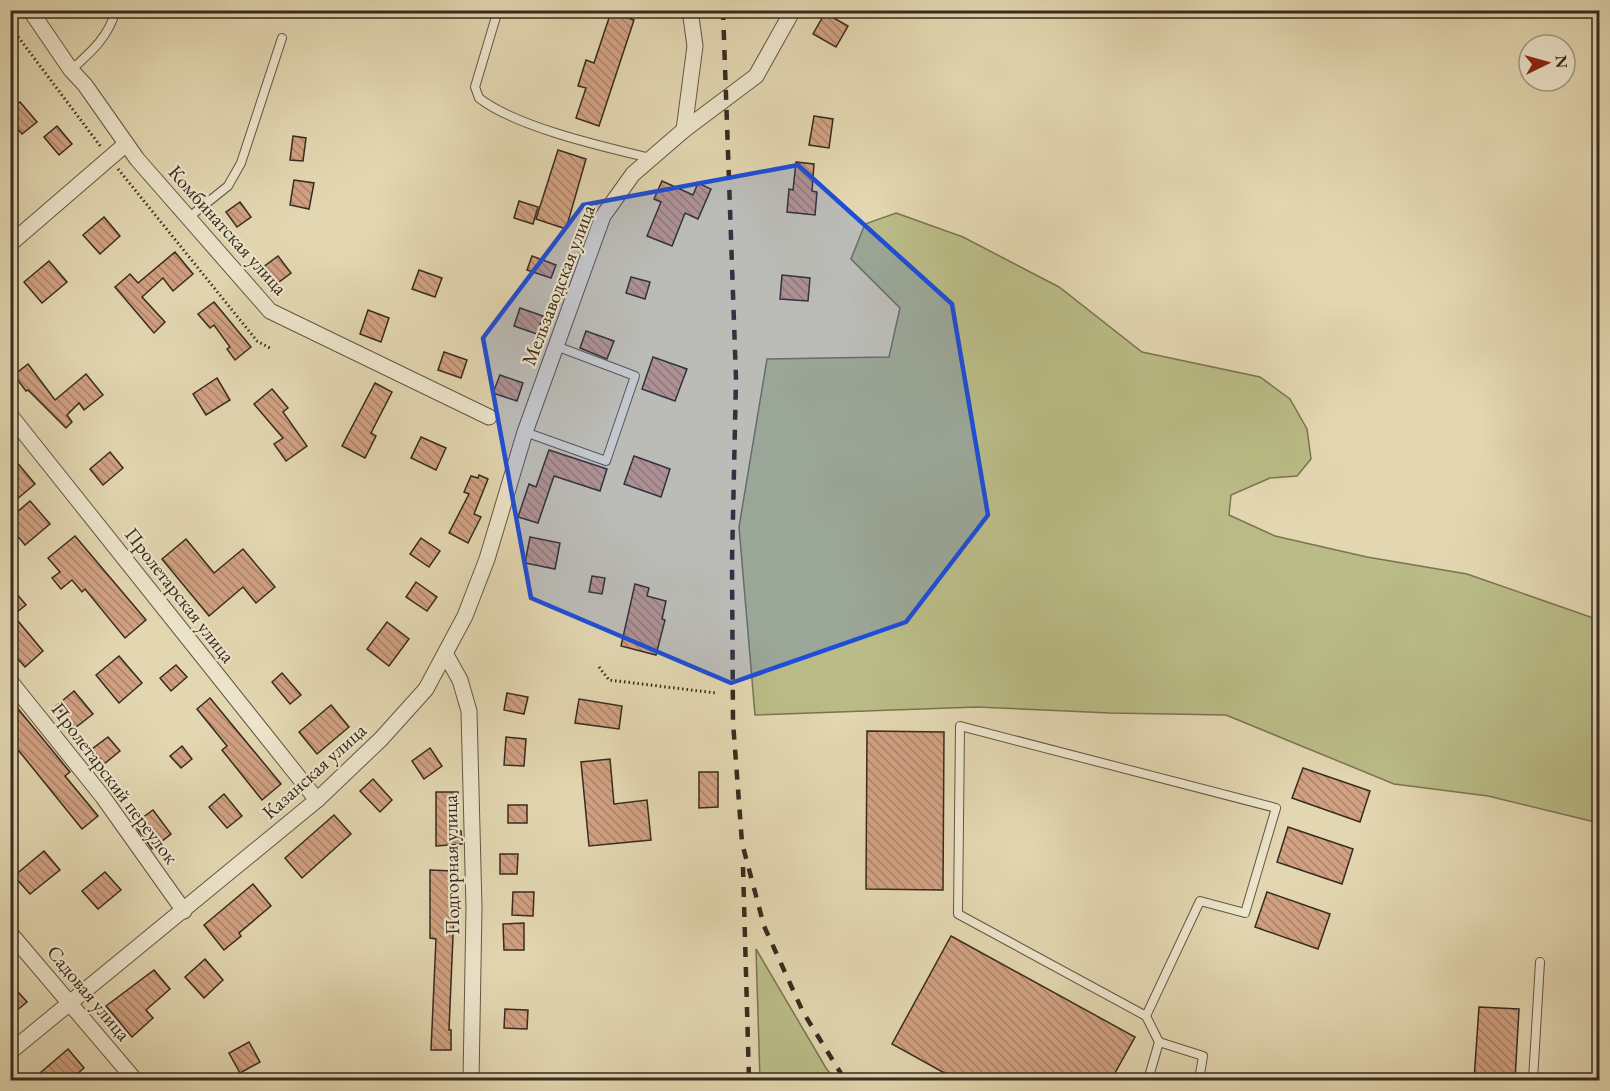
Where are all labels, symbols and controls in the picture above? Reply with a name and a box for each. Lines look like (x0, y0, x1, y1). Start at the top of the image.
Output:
north arrow (1517, 33, 1577, 93)
text: N (1550, 54, 1572, 69)
street label: Комбинатская улица (163, 159, 293, 301)
street label: Мельзаводская улица (515, 201, 601, 369)
street label: Пролетарская улица (119, 522, 241, 668)
street label: Пролетарский переулок (46, 697, 185, 870)
street label: Казанская улица (256, 717, 372, 825)
street label: Подгорная улица (437, 795, 465, 935)
street label: Садовая улица (41, 940, 137, 1046)

